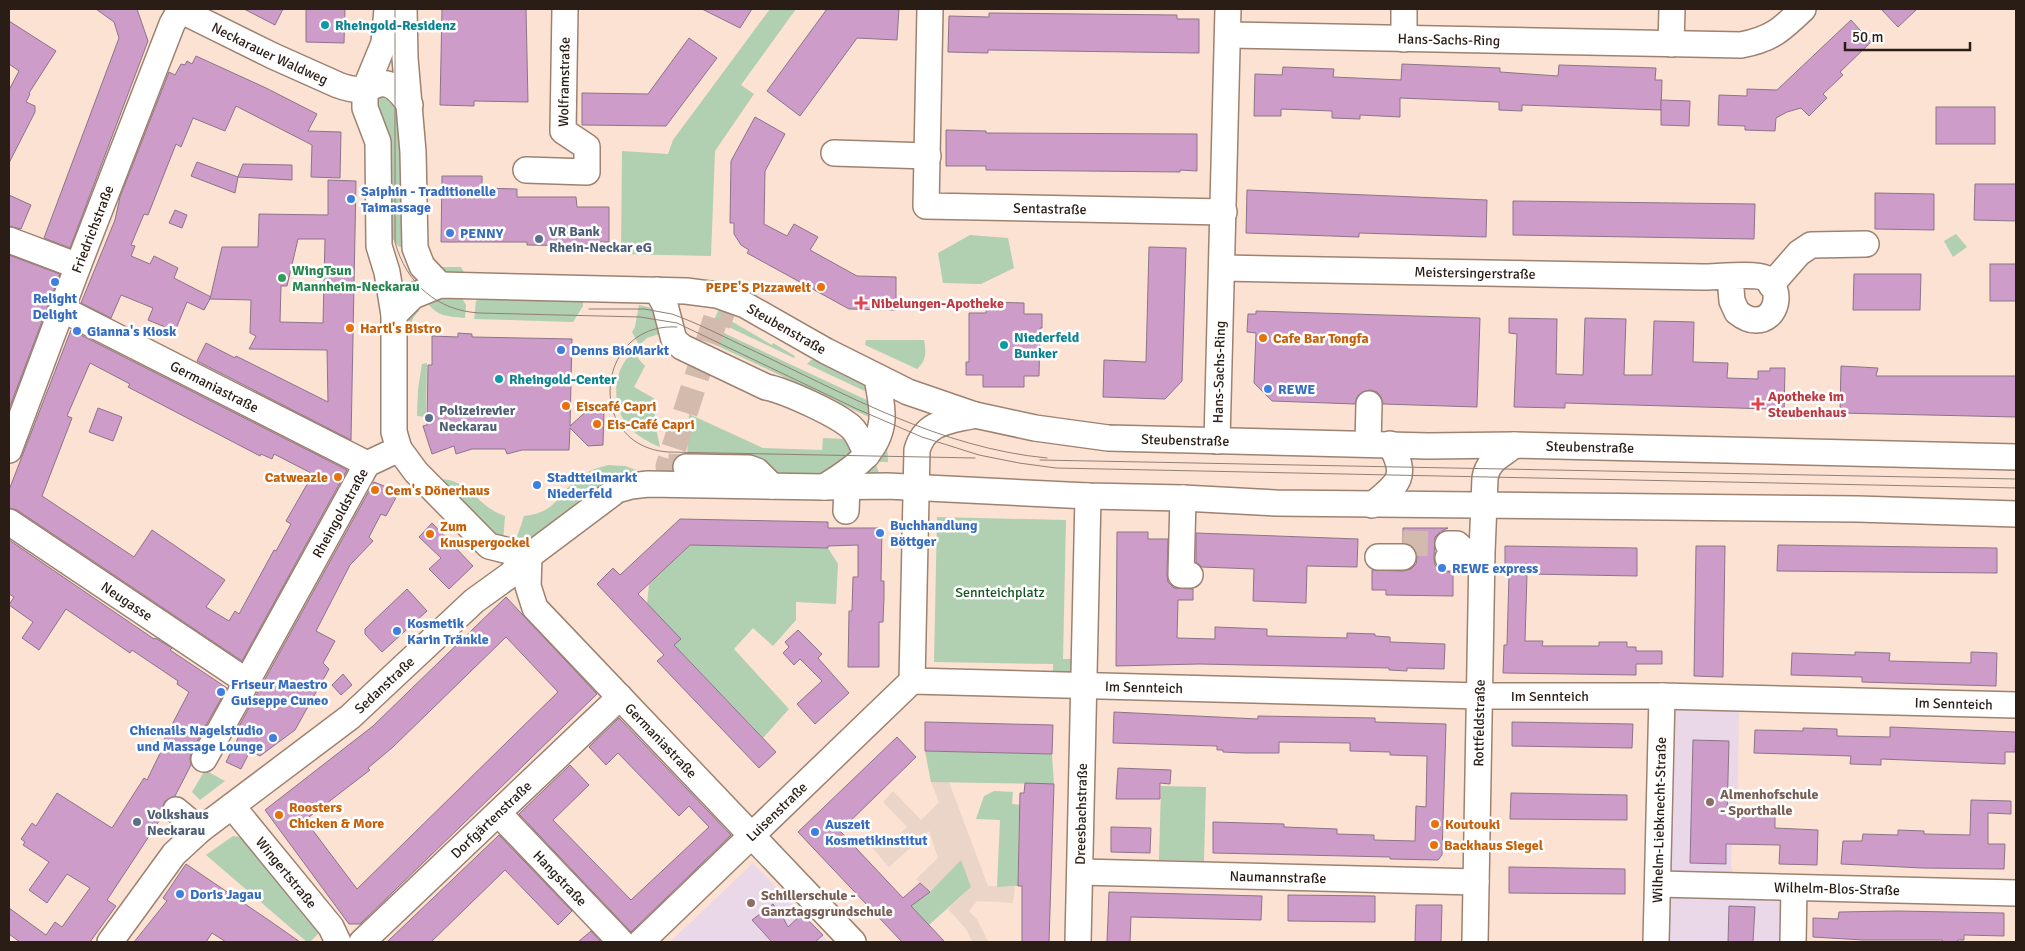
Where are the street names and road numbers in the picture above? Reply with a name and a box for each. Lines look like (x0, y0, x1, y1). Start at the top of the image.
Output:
street label: Neckarauer Waldweg (209, 19, 331, 88)
street label: Hans-Sachs-Ring (1398, 30, 1500, 49)
street label: Wolframstraße (555, 37, 573, 127)
street label: Friedrichstraße (68, 183, 117, 276)
street label: Sentastraße (1013, 199, 1087, 218)
street label: Meistersingerstraße (1414, 263, 1536, 282)
street label: Steubenstraße (744, 299, 829, 358)
street label: Hans-Sachs-Ring (1209, 321, 1229, 424)
street label: Germaniastraße (167, 357, 262, 416)
street label: Steubenstraße (1141, 430, 1229, 450)
street label: Steubenstraße (1546, 437, 1634, 456)
street label: Rheingoldstraße (308, 465, 371, 561)
street label: Neugasse (98, 578, 156, 624)
street label: Sedanstraße (351, 653, 418, 717)
street label: Im Sennteich (1105, 678, 1183, 697)
street label: Rottfeldstraße (1470, 679, 1488, 767)
street label: Im Sennteich (1511, 688, 1589, 705)
street label: Im Sennteich (1914, 694, 1993, 713)
street label: Germaniastraße (622, 699, 701, 781)
street label: Wilhelm-Liebknecht-Straße (1648, 737, 1669, 903)
street label: Dreesbachstraße (1071, 763, 1091, 865)
street label: Dorfgärtenstraße (447, 777, 535, 862)
street label: Luisenstraße (742, 778, 810, 845)
street label: Wingertstraße (252, 833, 321, 912)
street label: Hangstraße (530, 847, 591, 910)
street label: Naumannstraße (1229, 867, 1327, 887)
street label: Wilhelm-Blos-Straße (1774, 878, 1900, 899)

